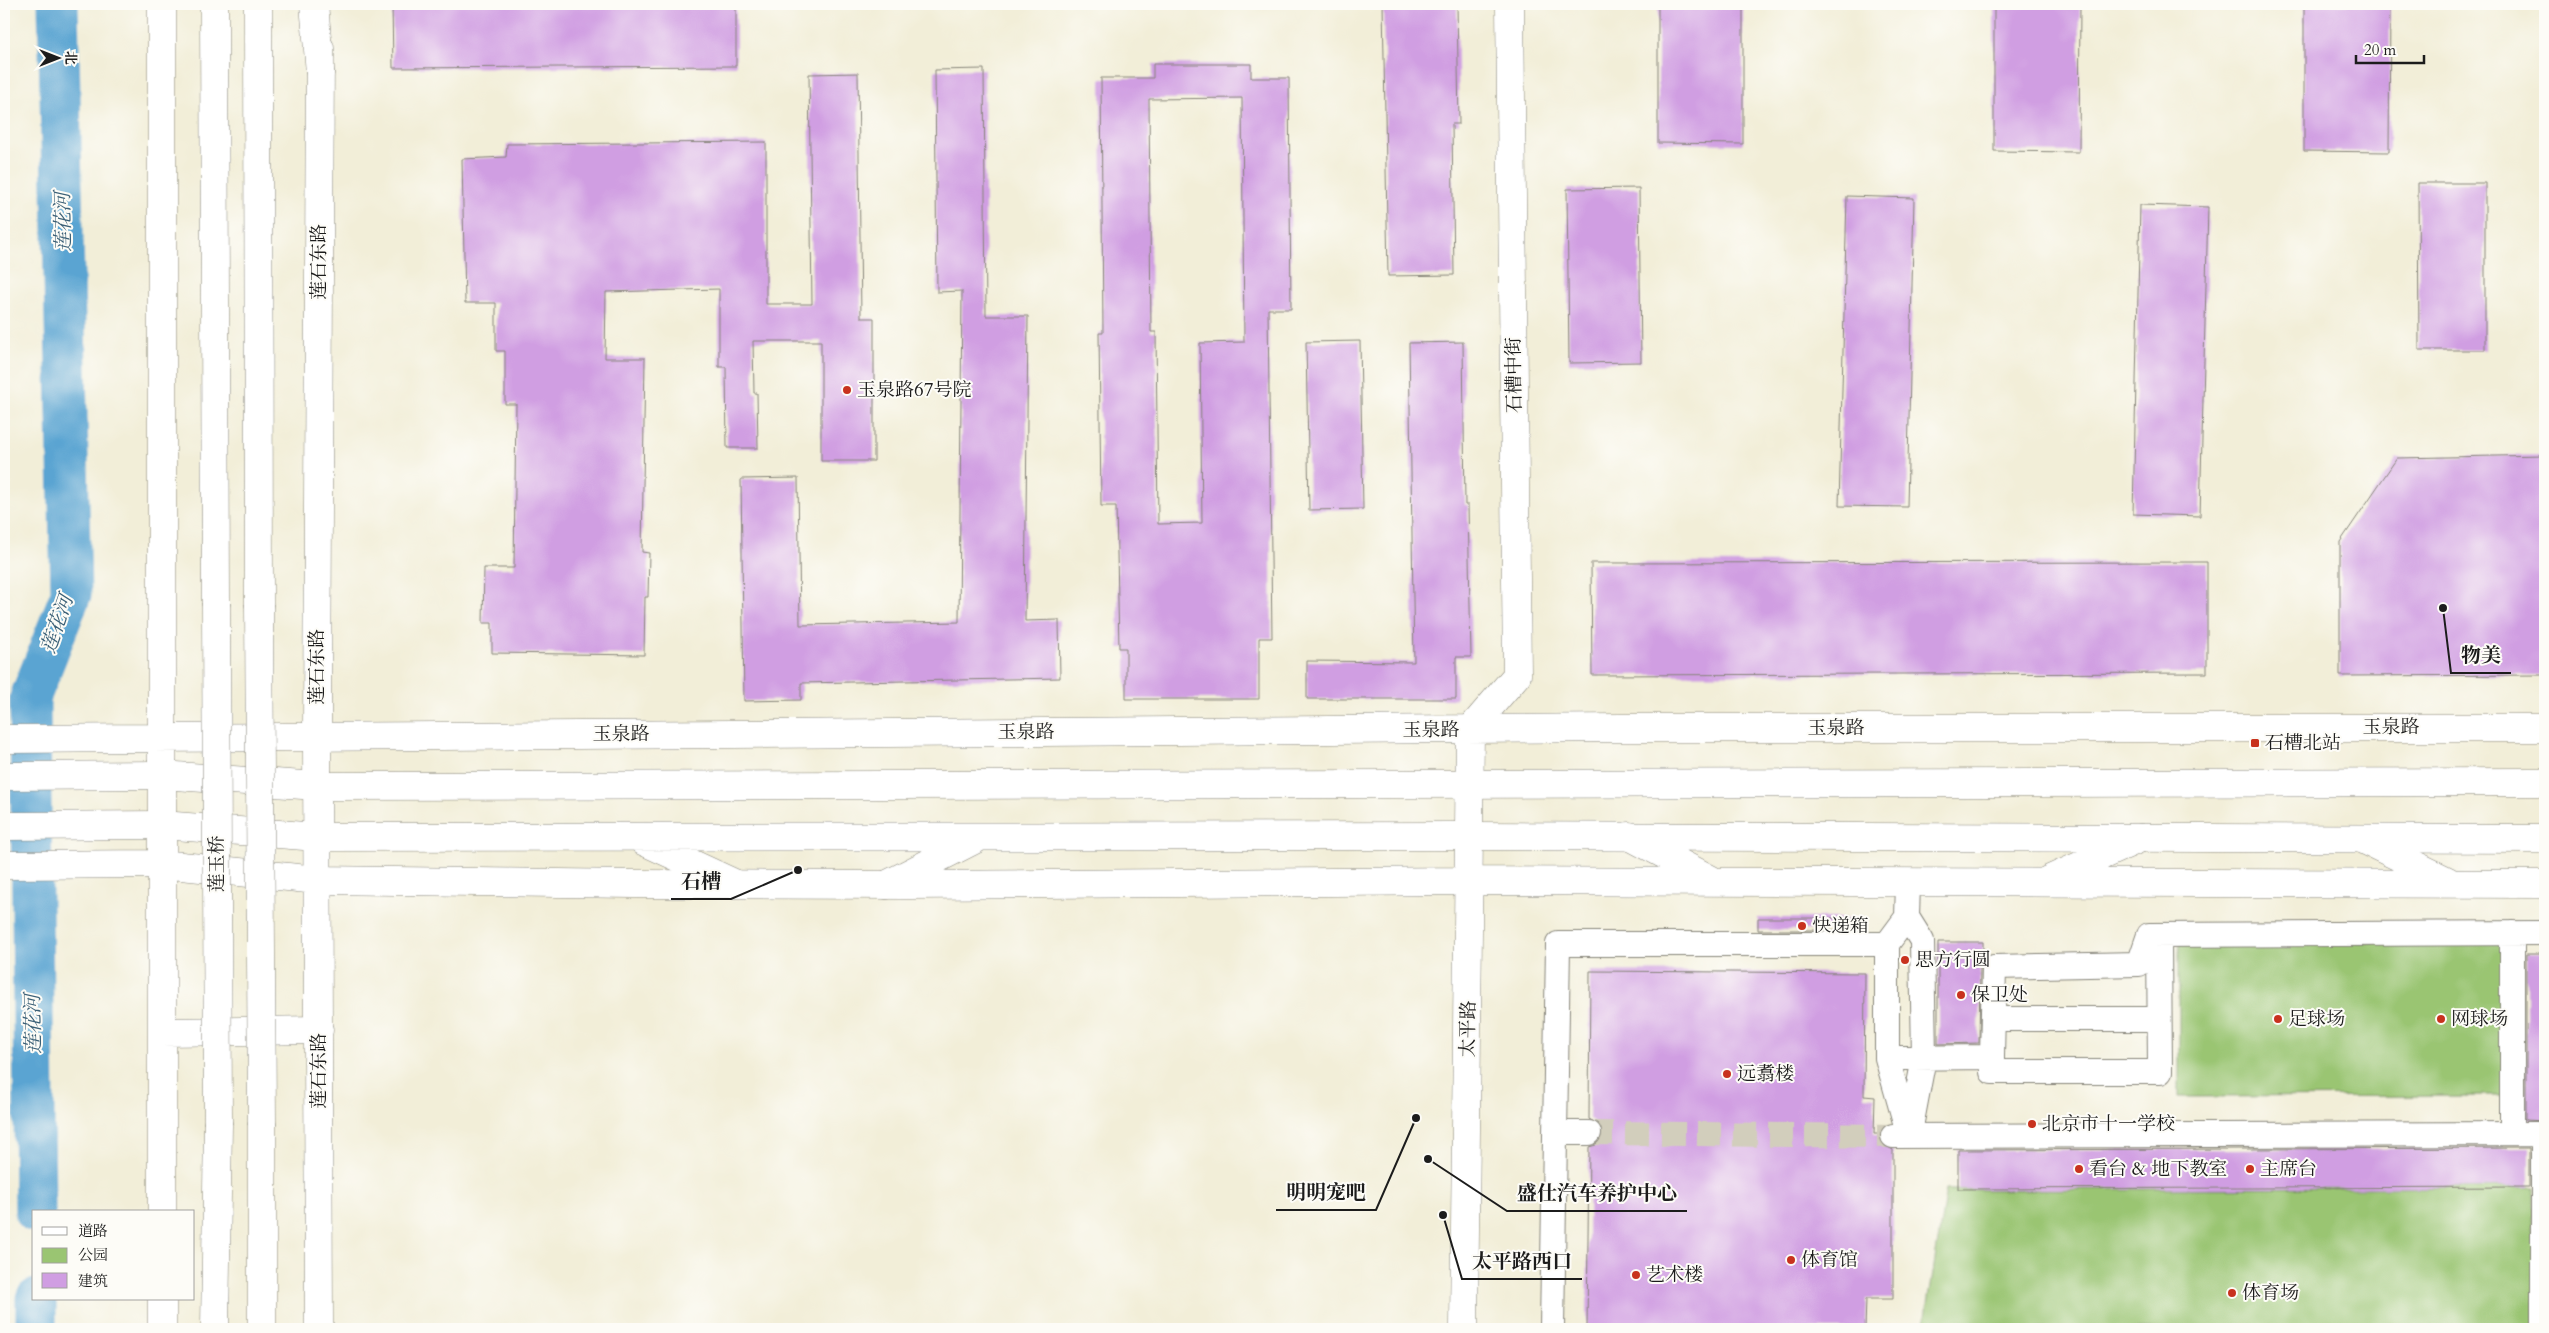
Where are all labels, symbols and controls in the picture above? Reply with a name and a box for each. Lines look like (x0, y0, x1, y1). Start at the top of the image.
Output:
north arrow (32, 32, 82, 82)
scale bar (2356, 32, 2424, 64)
text: 20 m (2364, 40, 2396, 60)
text: 北 (61, 51, 80, 65)
water label: 莲花河 (49, 189, 77, 252)
street label: 莲石东路 (306, 224, 332, 300)
street label: 石槽中街 (1500, 337, 1528, 413)
place label: 玉泉路67号院 (857, 377, 971, 403)
marker: 玉泉路67号院 (841, 384, 853, 396)
water label: 莲花河 (34, 588, 81, 657)
street label: 莲石东路 (304, 629, 330, 705)
callout: 物美 (2451, 638, 2511, 673)
text: 物美 (2461, 642, 2501, 669)
street label: 玉泉路 (2362, 714, 2420, 740)
street label: 玉泉路 (1807, 715, 1865, 741)
street label: 玉泉路 (1402, 717, 1460, 743)
street label: 玉泉路 (997, 719, 1055, 745)
street label: 玉泉路 (592, 721, 650, 747)
place label: 石槽北站 (2265, 730, 2341, 756)
marker: 石槽北站 (2249, 737, 2261, 749)
street label: 莲玉桥 (204, 835, 230, 893)
callout: 石槽 (671, 864, 731, 899)
text: 石槽 (681, 868, 721, 895)
place label: 快递箱 (1812, 913, 1869, 939)
marker: 快递箱 (1796, 920, 1808, 932)
place label: 思方行圆 (1915, 947, 1991, 973)
marker: 思方行圆 (1899, 954, 1911, 966)
place label: 保卫处 (1971, 982, 2028, 1008)
marker: 保卫处 (1955, 989, 1967, 1001)
water label: 莲花河 (19, 991, 47, 1054)
street label: 太平路 (1455, 1000, 1481, 1058)
place label: 足球场 (2288, 1006, 2345, 1032)
place label: 网球场 (2451, 1006, 2508, 1032)
marker: 足球场 (2272, 1013, 2284, 1025)
marker: 网球场 (2435, 1013, 2447, 1025)
street label: 莲石东路 (306, 1033, 332, 1109)
place label: 远翥楼 (1737, 1061, 1794, 1087)
marker: 远翥楼 (1721, 1068, 1733, 1080)
place label: 北京市十一学校 (2042, 1111, 2175, 1137)
marker: 北京市十一学校 (2026, 1118, 2038, 1130)
place label: 看台 & 地下教室 (2089, 1156, 2227, 1182)
place label: 主席台 (2260, 1156, 2317, 1182)
marker: 看台 & 地下教室 (2073, 1163, 2085, 1175)
marker: 主席台 (2244, 1163, 2256, 1175)
callout: 明明宠吧 (1276, 1175, 1376, 1210)
callout: 盛仕汽车养护中心 (1507, 1176, 1687, 1211)
text: 明明宠吧 (1286, 1179, 1366, 1206)
text: 盛仕汽车养护中心 (1517, 1180, 1677, 1207)
legend (32, 1210, 195, 1300)
text: 道路 (78, 1221, 108, 1241)
callout: 太平路西口 (1462, 1244, 1582, 1279)
text: 公园 (78, 1245, 108, 1265)
place label: 体育馆 (1801, 1247, 1858, 1273)
text: 太平路西口 (1472, 1248, 1572, 1275)
marker: 体育馆 (1785, 1254, 1797, 1266)
place label: 艺术楼 (1646, 1262, 1703, 1288)
marker: 艺术楼 (1630, 1269, 1642, 1281)
text: 建筑 (78, 1271, 108, 1291)
place label: 体育场 (2242, 1280, 2299, 1306)
marker: 体育场 (2226, 1287, 2238, 1299)

